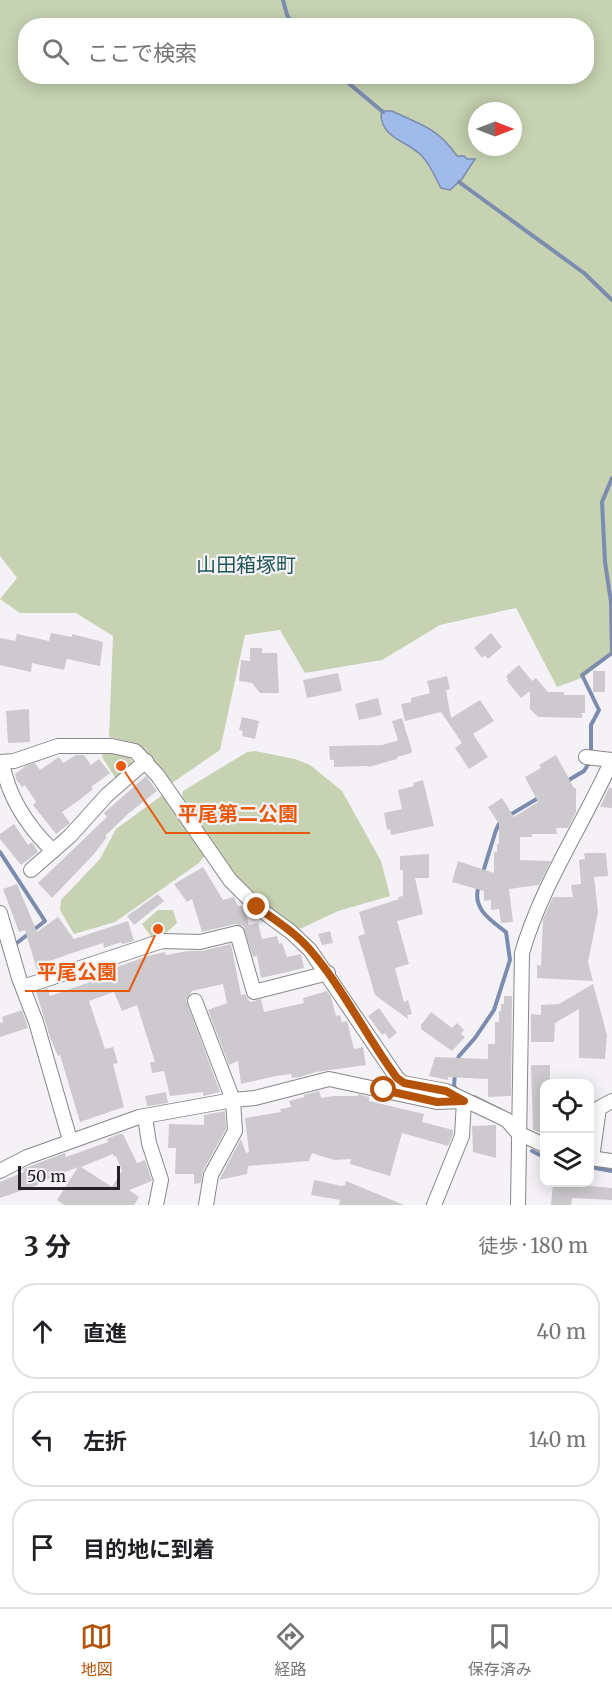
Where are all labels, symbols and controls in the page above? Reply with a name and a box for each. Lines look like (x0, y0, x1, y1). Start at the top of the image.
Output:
search box (18, 18, 594, 84)
icon: search (39, 35, 72, 68)
text: ここで検索 (87, 39, 197, 67)
north arrow (468, 102, 522, 156)
district label: 山田箱塚町 (196, 552, 296, 577)
callout: 平尾第二公園 (166, 795, 310, 833)
text: 平尾第二公園 (178, 801, 298, 826)
route end (243, 893, 269, 919)
callout: 平尾公園 (25, 953, 129, 991)
text: 平尾公園 (37, 959, 117, 984)
route start (370, 1076, 396, 1102)
map controls (540, 1079, 594, 1187)
button: locate (540, 1079, 594, 1133)
button: layers (540, 1133, 594, 1187)
scale bar (18, 1163, 120, 1190)
text: 50 m (27, 1166, 66, 1186)
text: 3 分 (24, 1230, 71, 1263)
text: 徒歩 · 180 m (478, 1233, 588, 1258)
icon: ahead (26, 1315, 59, 1348)
text: 直進 (83, 1319, 127, 1347)
text: 40 m (536, 1319, 586, 1344)
icon: left (26, 1423, 59, 1456)
text: 左折 (83, 1427, 127, 1455)
text: 140 m (529, 1427, 586, 1452)
icon: arrive (26, 1531, 59, 1564)
text: 目的地に到着 (83, 1535, 215, 1563)
tab: 地図 (80, 1620, 113, 1680)
tab: 経路 (274, 1620, 307, 1680)
tab: 保存済み (468, 1620, 532, 1680)

